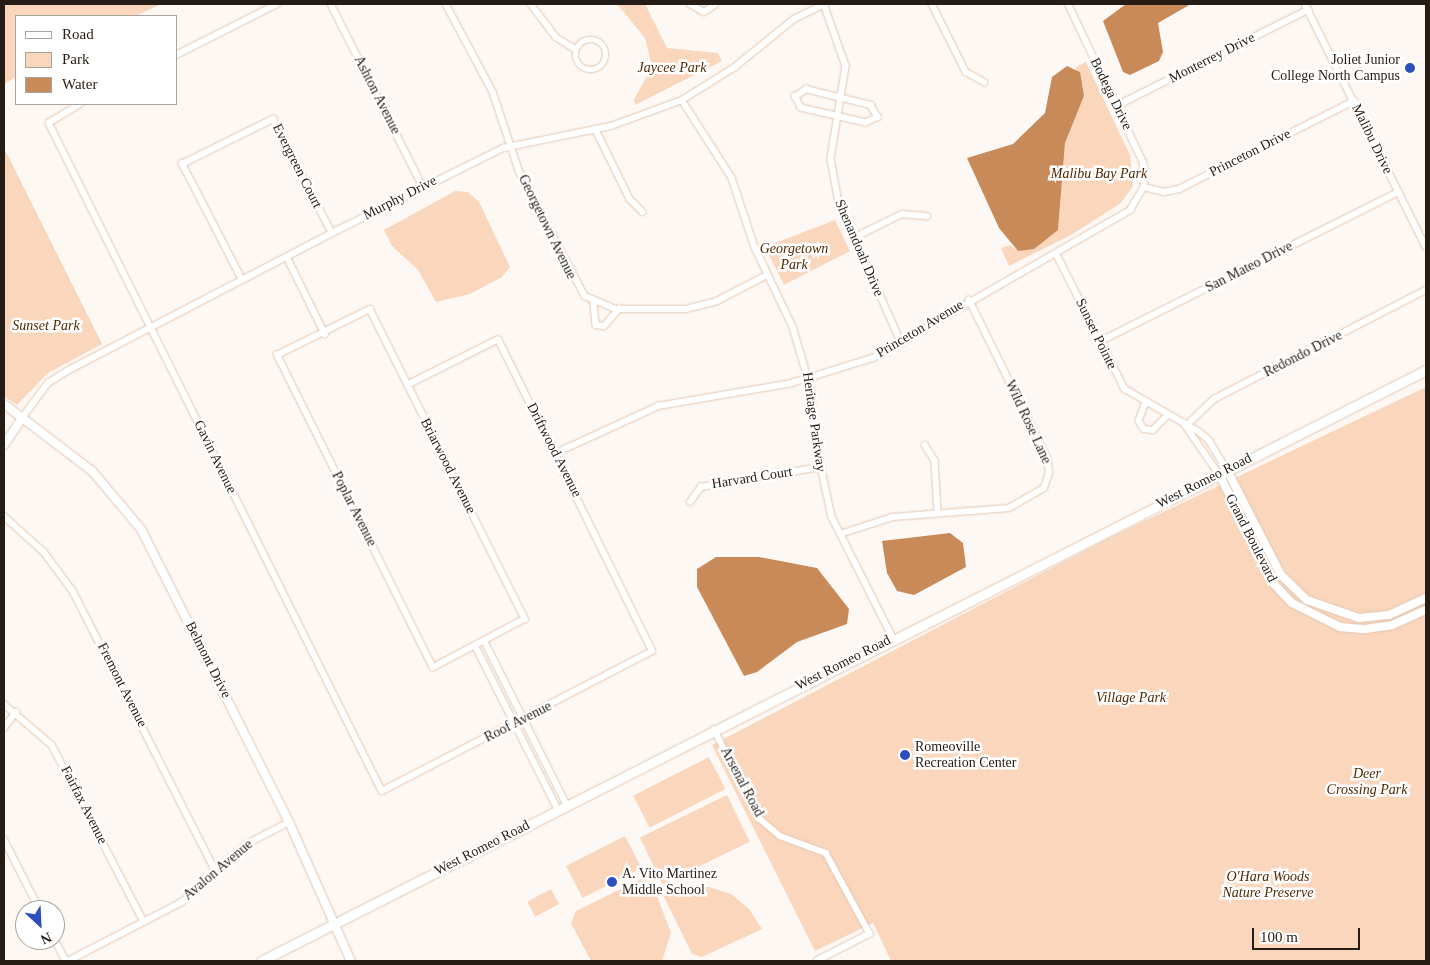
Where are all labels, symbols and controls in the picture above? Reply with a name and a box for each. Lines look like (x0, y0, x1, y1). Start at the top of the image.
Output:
legend (15, 15, 178, 105)
text: Road (62, 26, 94, 42)
street label: Monterrey Drive (1166, 29, 1258, 87)
text: Park (62, 51, 90, 67)
place label: Joliet Junior College North Campus (1271, 52, 1400, 84)
street label: Ashton Avenue (350, 53, 404, 137)
street label: Bodega Drive (1086, 55, 1136, 133)
park label: Jaycee Park (638, 60, 706, 76)
marker: Joliet Junior College North Campus (1404, 62, 1416, 74)
text: Water (62, 76, 97, 92)
street label: Malibu Drive (1348, 101, 1396, 177)
street label: Evergreen Court (268, 121, 326, 211)
street label: Princeton Drive (1207, 125, 1293, 181)
park label: Malibu Bay Park (1051, 166, 1147, 182)
street label: Murphy Drive (360, 172, 440, 224)
street label: Georgetown Avenue (514, 172, 580, 282)
street label: Shenandoah Drive (831, 197, 887, 299)
street label: San Mateo Drive (1203, 238, 1295, 296)
park label: Georgetown Park (760, 241, 828, 274)
street label: Princeton Avenue (873, 296, 967, 362)
street label: Sunset Pointe (1072, 296, 1120, 372)
park label: Sunset Park (12, 318, 80, 334)
street label: Redondo Drive (1261, 327, 1345, 381)
street label: Heritage Parkway (799, 371, 829, 473)
street label: Wild Rose Lane (1001, 377, 1055, 467)
street label: Driftwood Avenue (523, 400, 585, 500)
street label: Briarwood Avenue (416, 415, 480, 517)
street label: Gavin Avenue (190, 417, 240, 497)
street label: West Romeo Road (1154, 450, 1254, 512)
street label: Harvard Court (711, 463, 793, 493)
street label: Poplar Avenue (328, 468, 380, 550)
street label: Grand Boulevard (1222, 491, 1280, 585)
street label: Belmont Drive (182, 619, 234, 701)
street label: West Romeo Road (793, 632, 893, 694)
street label: Fremont Avenue (93, 640, 151, 730)
park label: Village Park (1096, 690, 1166, 706)
street label: Roof Avenue (481, 698, 555, 746)
place label: Romeoville Recreation Center (915, 739, 1016, 772)
street label: Arsenal Road (717, 744, 767, 820)
marker: Romeoville Recreation Center (899, 749, 911, 761)
street label: Fairfax Avenue (57, 763, 111, 847)
park label: Deer Crossing Park (1327, 766, 1407, 799)
street label: West Romeo Road (432, 817, 532, 879)
street label: Avalon Avenue (180, 836, 256, 904)
place label: A. Vito Martinez Middle School (622, 866, 717, 899)
park label: O'Hara Woods Nature Preserve (1222, 869, 1314, 902)
marker: A. Vito Martinez Middle School (606, 876, 618, 888)
north arrow (15, 900, 65, 950)
scale bar (1255, 918, 1362, 950)
text: N (38, 929, 54, 947)
text: 100 m (1260, 929, 1298, 945)

